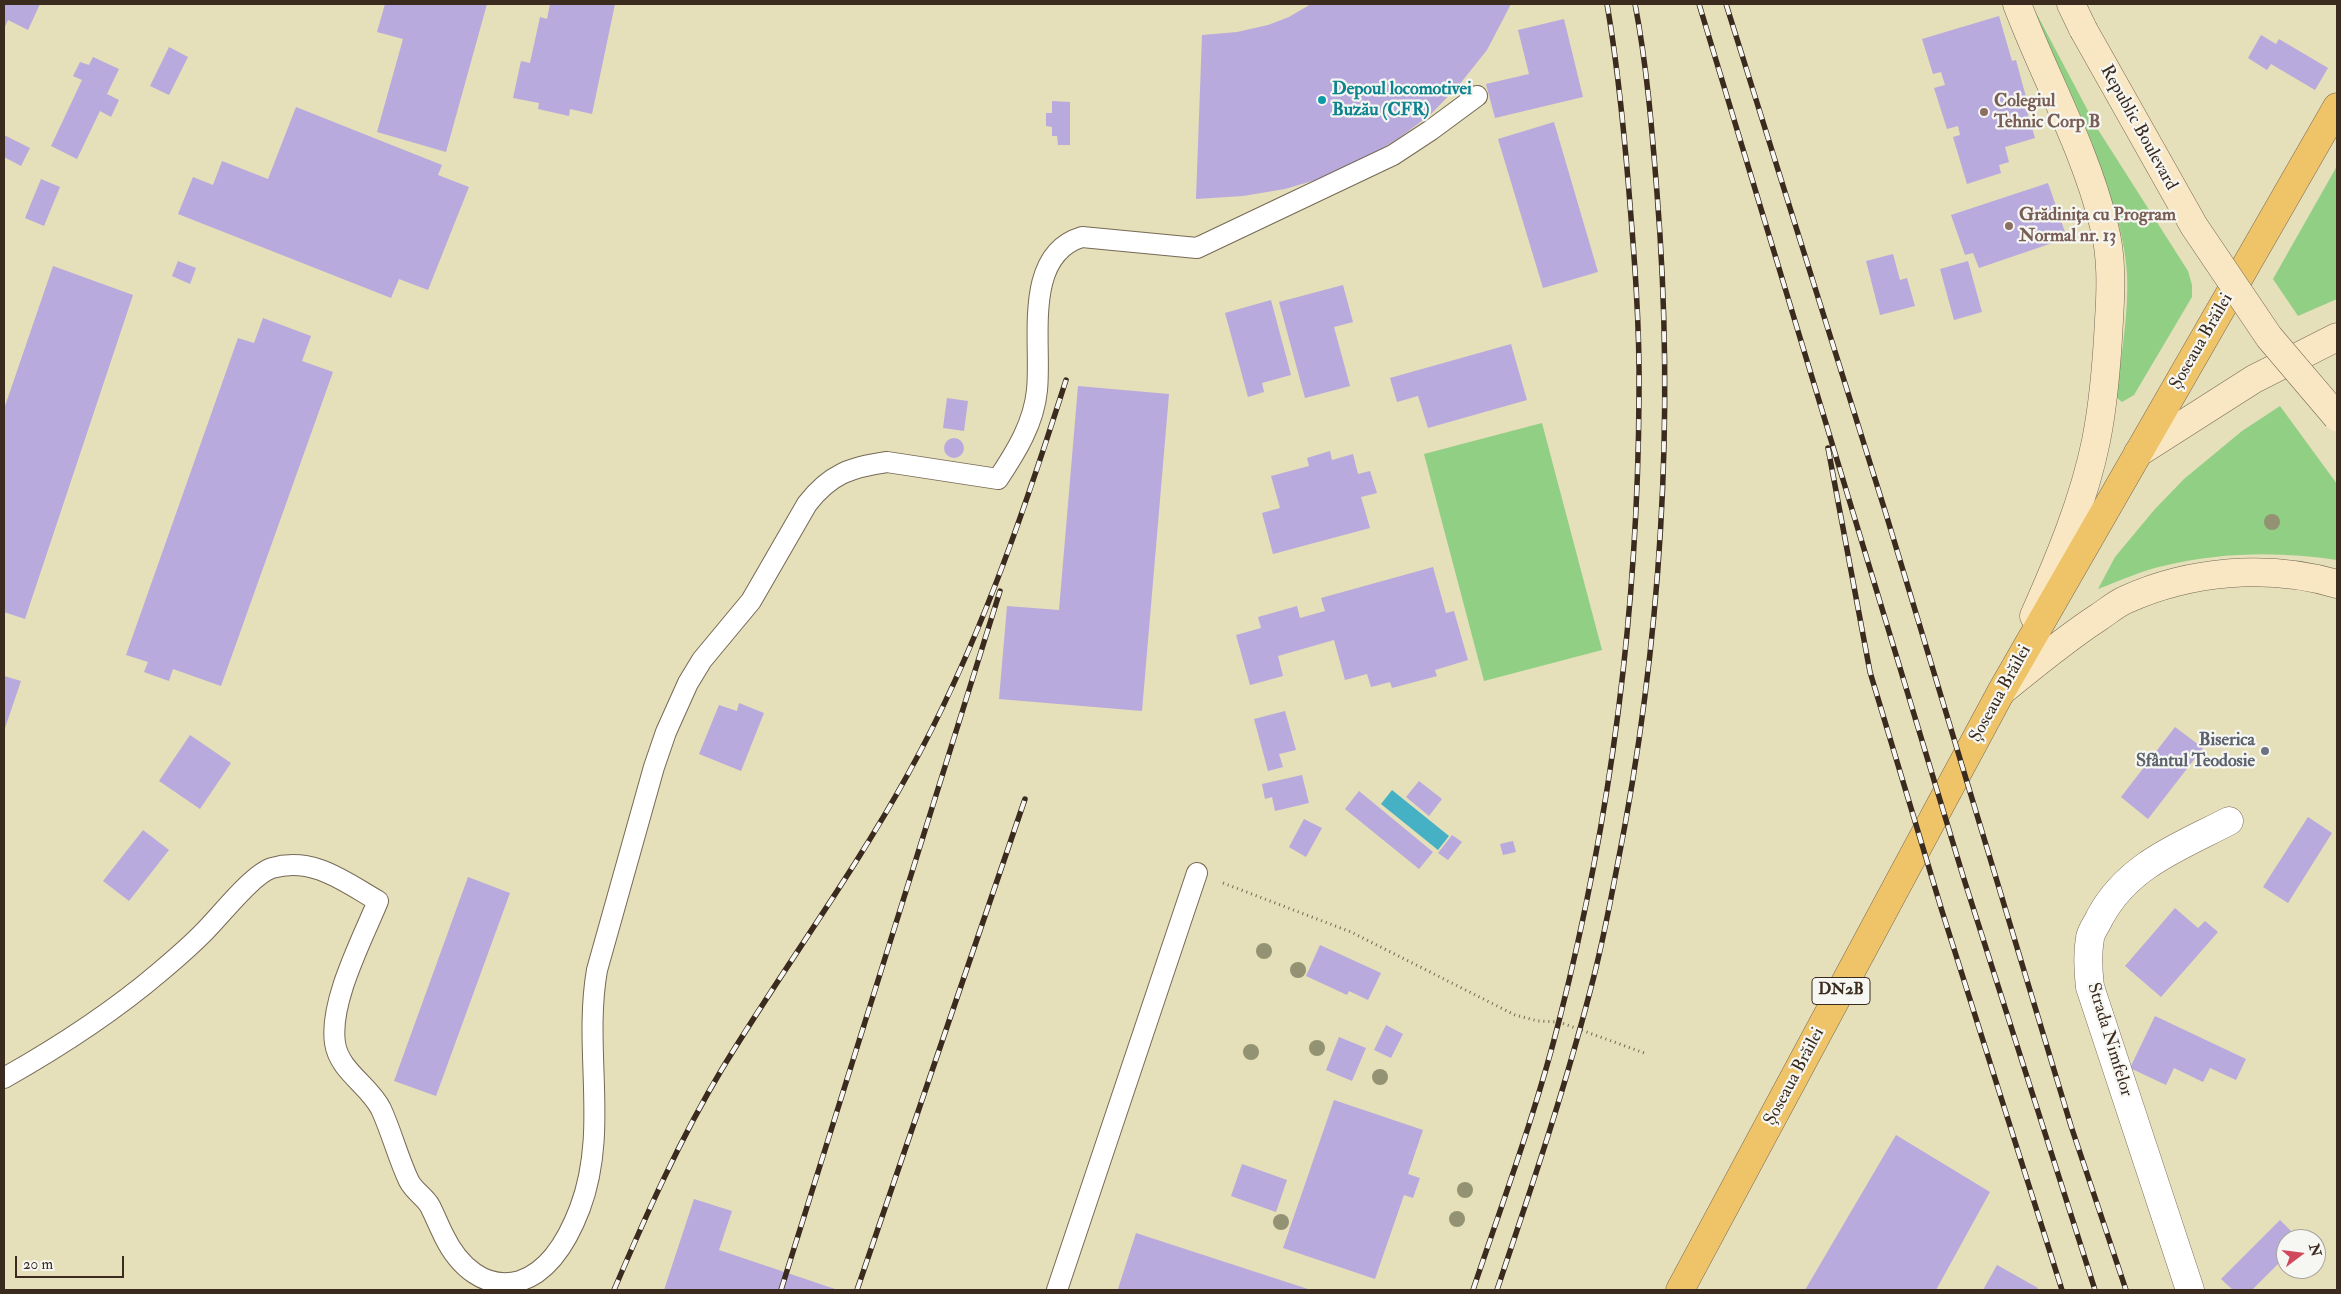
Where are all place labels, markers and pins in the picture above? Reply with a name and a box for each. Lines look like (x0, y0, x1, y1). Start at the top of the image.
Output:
place label: Depoul locomotivei Buzău (CFR) (1332, 79, 1472, 122)
place label: Colegiul Tehnic Corp B (1994, 91, 2100, 134)
marker: Depoul locomotivei Buzău (CFR) (1316, 94, 1328, 106)
marker: Colegiul Tehnic Corp B (1978, 106, 1990, 118)
place label: Grădinița cu Program Normal nr. 13 (2019, 205, 2176, 248)
marker: Grădinița cu Program Normal nr. 13 (2003, 220, 2015, 232)
place label: Biserica Sfântul Teodosie (2136, 730, 2255, 772)
marker: Biserica Sfântul Teodosie (2259, 745, 2271, 757)

